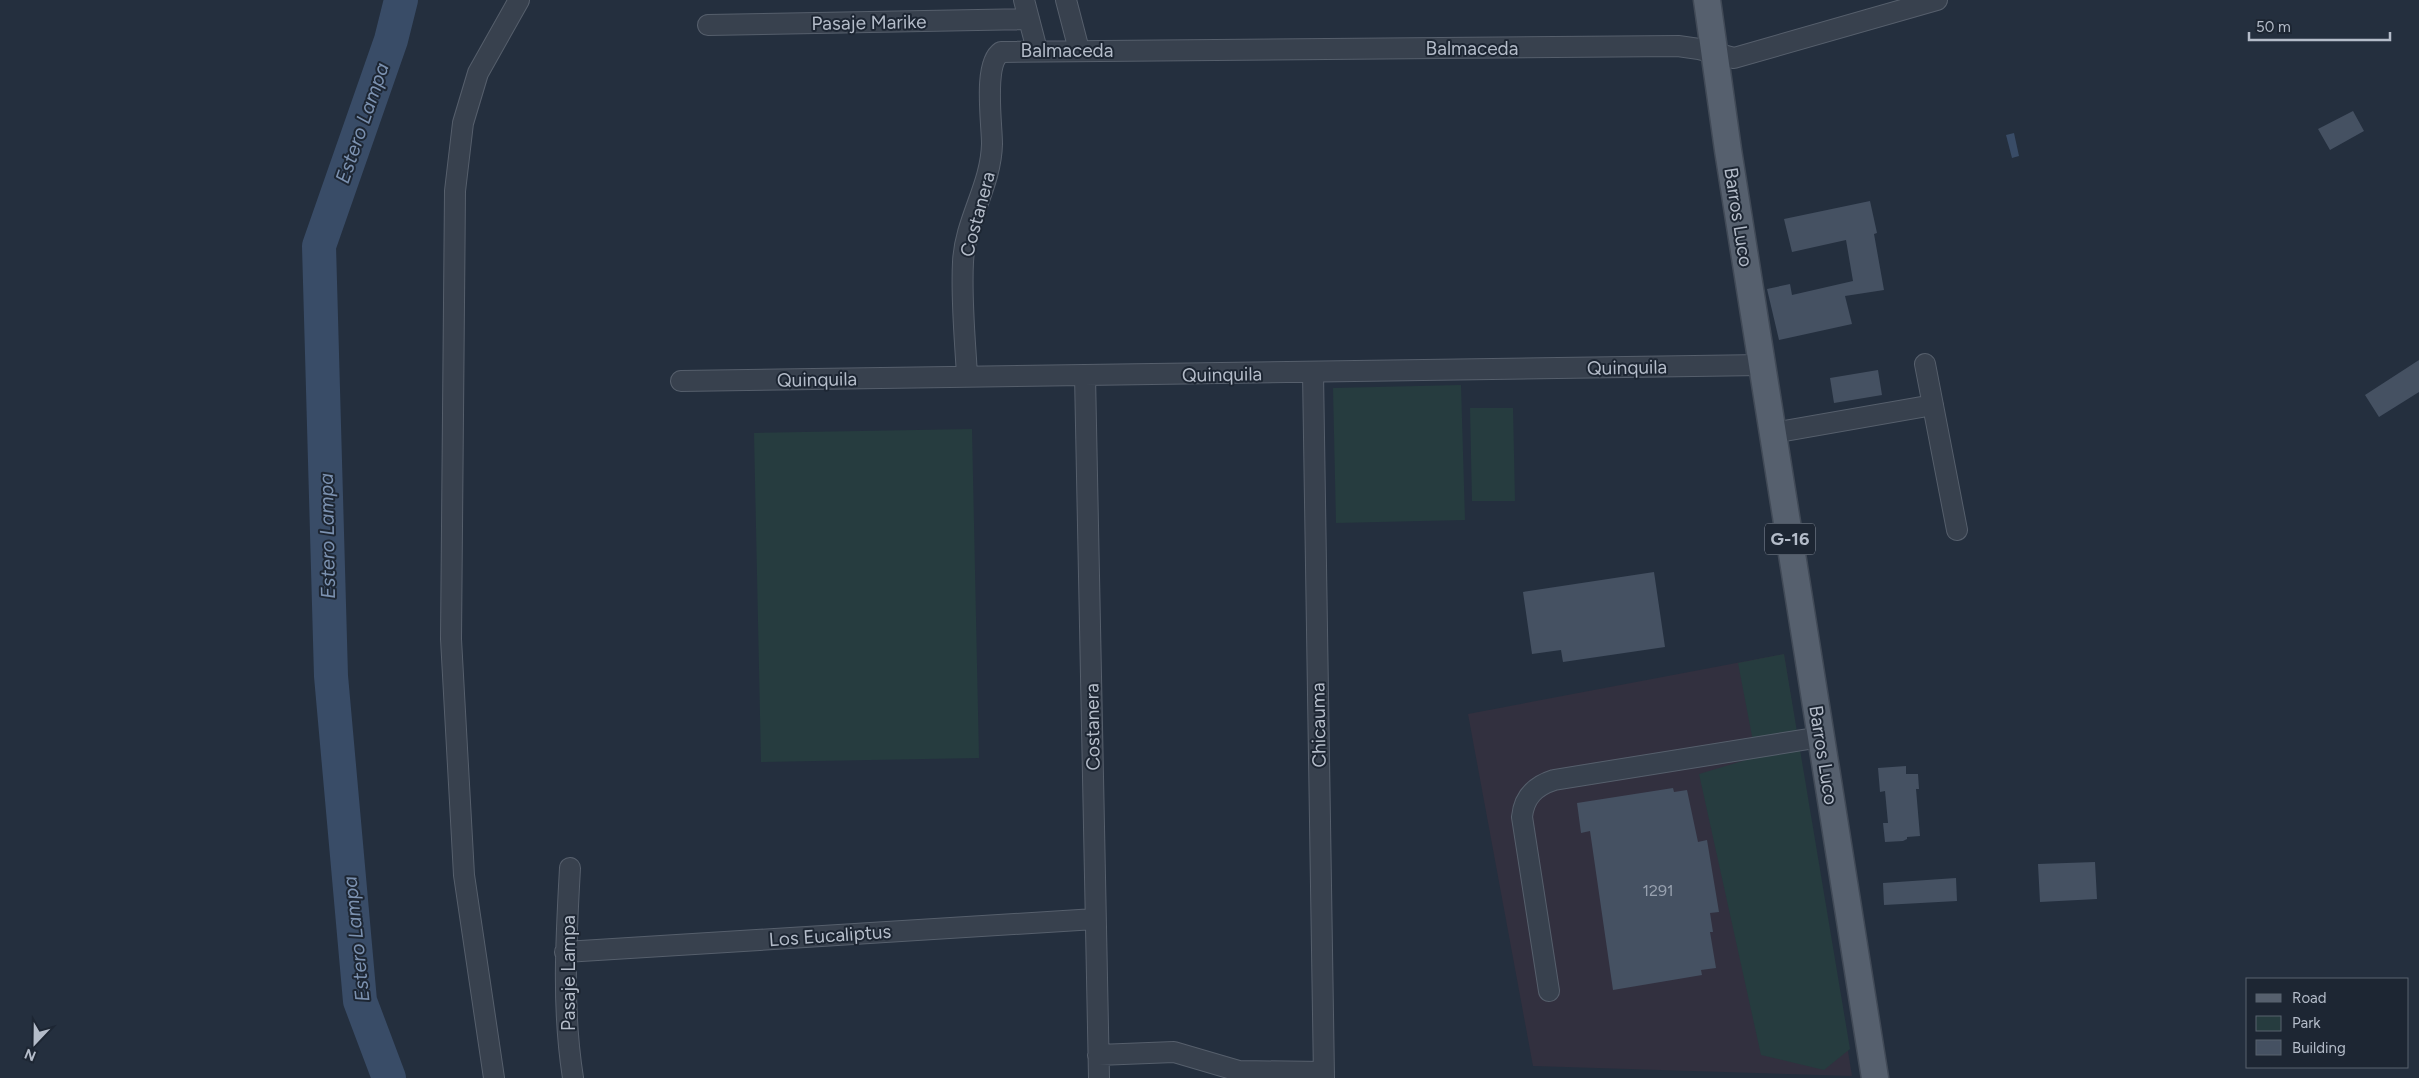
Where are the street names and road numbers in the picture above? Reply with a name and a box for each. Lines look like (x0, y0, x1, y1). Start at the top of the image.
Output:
street label: Pasaje Marike (811, 10, 927, 35)
street label: Balmaceda (1426, 37, 1518, 60)
street label: Balmaceda (1021, 39, 1113, 62)
street label: Barros Luco (1719, 166, 1758, 269)
street label: Costanera (955, 169, 1000, 259)
street label: Quinquila (1587, 355, 1667, 380)
street label: Quinquila (1182, 362, 1262, 387)
street label: Quinquila (777, 367, 857, 392)
road number: G-16 (1765, 524, 1815, 554)
street label: Chicauma (1306, 682, 1331, 768)
street label: Costanera (1080, 683, 1105, 771)
street label: Barros Luco (1804, 704, 1843, 807)
street label: Pasaje Lampa (557, 915, 580, 1031)
street label: Los Eucaliptus (768, 920, 892, 951)

